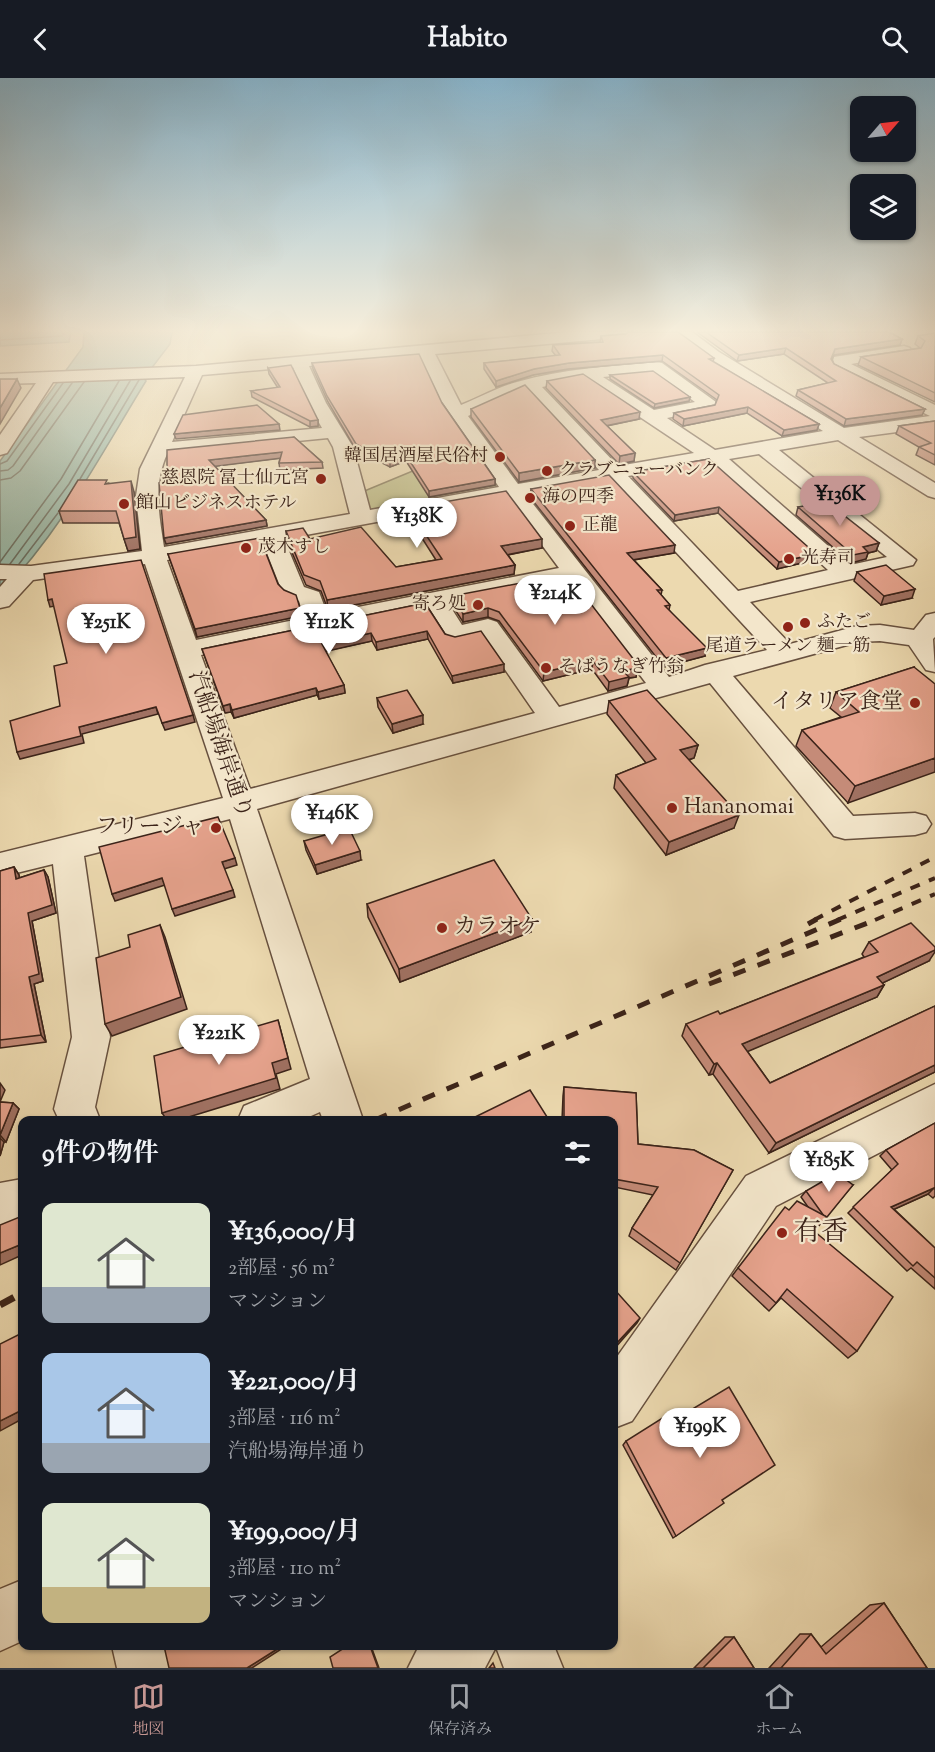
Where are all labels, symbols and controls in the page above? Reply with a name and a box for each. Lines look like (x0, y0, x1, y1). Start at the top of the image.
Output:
text: Habito (428, 20, 507, 59)
icon: back (24, 23, 57, 56)
icon: search (878, 23, 911, 56)
north arrow (850, 96, 916, 162)
map controls (850, 96, 916, 240)
button: layers (850, 174, 916, 240)
place label: 韓国居酒屋民俗村 (344, 444, 488, 470)
marker: 韓国居酒屋民俗村 (493, 450, 507, 464)
place label: クラブニューバンク (559, 458, 719, 484)
marker: クラブニューバンク (540, 464, 554, 478)
place label: 慈恩院 冨士仙元宮 (161, 466, 309, 492)
marker: 慈恩院 冨士仙元宮 (314, 472, 328, 486)
pin: ¥136K (798, 476, 882, 527)
text: ¥136K (814, 481, 866, 510)
place label: 海の四季 (542, 485, 614, 511)
place label: 館山ビジネスホテル (136, 491, 297, 517)
marker: 海の四季 (523, 491, 537, 505)
marker: 館山ビジネスホテル (117, 497, 131, 511)
pin: ¥138K (375, 498, 459, 549)
text: ¥138K (391, 503, 443, 532)
place label: 正龍 (582, 513, 618, 539)
marker: 正龍 (563, 519, 577, 533)
place label: 茂木すし (258, 535, 330, 561)
marker: 茂木すし (239, 541, 253, 555)
place label: 光寿司 (801, 546, 855, 572)
marker: 光寿司 (782, 552, 796, 566)
pin: ¥214K (513, 575, 597, 626)
text: ¥214K (528, 580, 582, 609)
place label: 寄ろ処 (412, 592, 466, 618)
marker: 寄ろ処 (471, 598, 485, 612)
pin: ¥251K (64, 604, 148, 655)
pin: ¥112K (287, 604, 371, 655)
text: ¥251K (81, 609, 131, 638)
text: ¥112K (304, 609, 354, 638)
place label: ふたご (817, 610, 871, 636)
marker: ふたご (798, 616, 812, 630)
marker: 尾道ラーメン 麺一筋 (781, 620, 795, 634)
place label: 尾道ラーメン 麺一筋 (706, 634, 870, 660)
place label: そばうなぎ竹翁 (558, 655, 684, 681)
marker: そばうなぎ竹翁 (539, 661, 553, 675)
street label: 汽船場海岸通り (179, 667, 259, 823)
place label: イタリア食堂 (771, 687, 903, 719)
marker: イタリア食堂 (908, 696, 922, 710)
place label: Hananomai (684, 792, 794, 824)
pin: ¥146K (290, 795, 374, 846)
text: ¥146K (305, 800, 359, 829)
marker: Hananomai (665, 801, 679, 815)
place label: フリージャ (96, 812, 204, 844)
marker: フリージャ (209, 821, 223, 835)
place label: カラオケ (454, 912, 542, 944)
marker: カラオケ (435, 921, 449, 935)
pin: ¥221K (177, 1015, 261, 1066)
text: ¥221K (193, 1020, 245, 1049)
text: 9件の物件 (42, 1136, 159, 1173)
icon: filters (561, 1136, 594, 1169)
pin: ¥185K (787, 1142, 871, 1193)
text: ¥185K (804, 1147, 855, 1176)
text: ¥136,000/月 (228, 1214, 359, 1251)
place label: 有香 (794, 1214, 848, 1253)
marker: 有香 (775, 1226, 789, 1240)
icon: home (90, 1227, 162, 1299)
text: 2部屋 · 56 m² (228, 1255, 335, 1284)
text: マンション (228, 1288, 327, 1317)
text: ¥221,000/月 (228, 1364, 360, 1401)
icon: home (90, 1377, 162, 1449)
text: 3部屋 · 116 m² (228, 1405, 341, 1434)
pin: ¥199K (658, 1408, 742, 1459)
text: ¥199K (673, 1413, 727, 1442)
text: 汽船場海岸通り (228, 1438, 368, 1467)
text: ¥199,000/月 (228, 1514, 361, 1551)
icon: home (90, 1527, 162, 1599)
text: 3部屋 · 110 m² (228, 1555, 341, 1584)
text: マンション (228, 1588, 327, 1617)
tab: 地図 (132, 1680, 165, 1742)
tab: 保存済み (428, 1680, 492, 1742)
tab: ホーム (755, 1680, 803, 1742)

